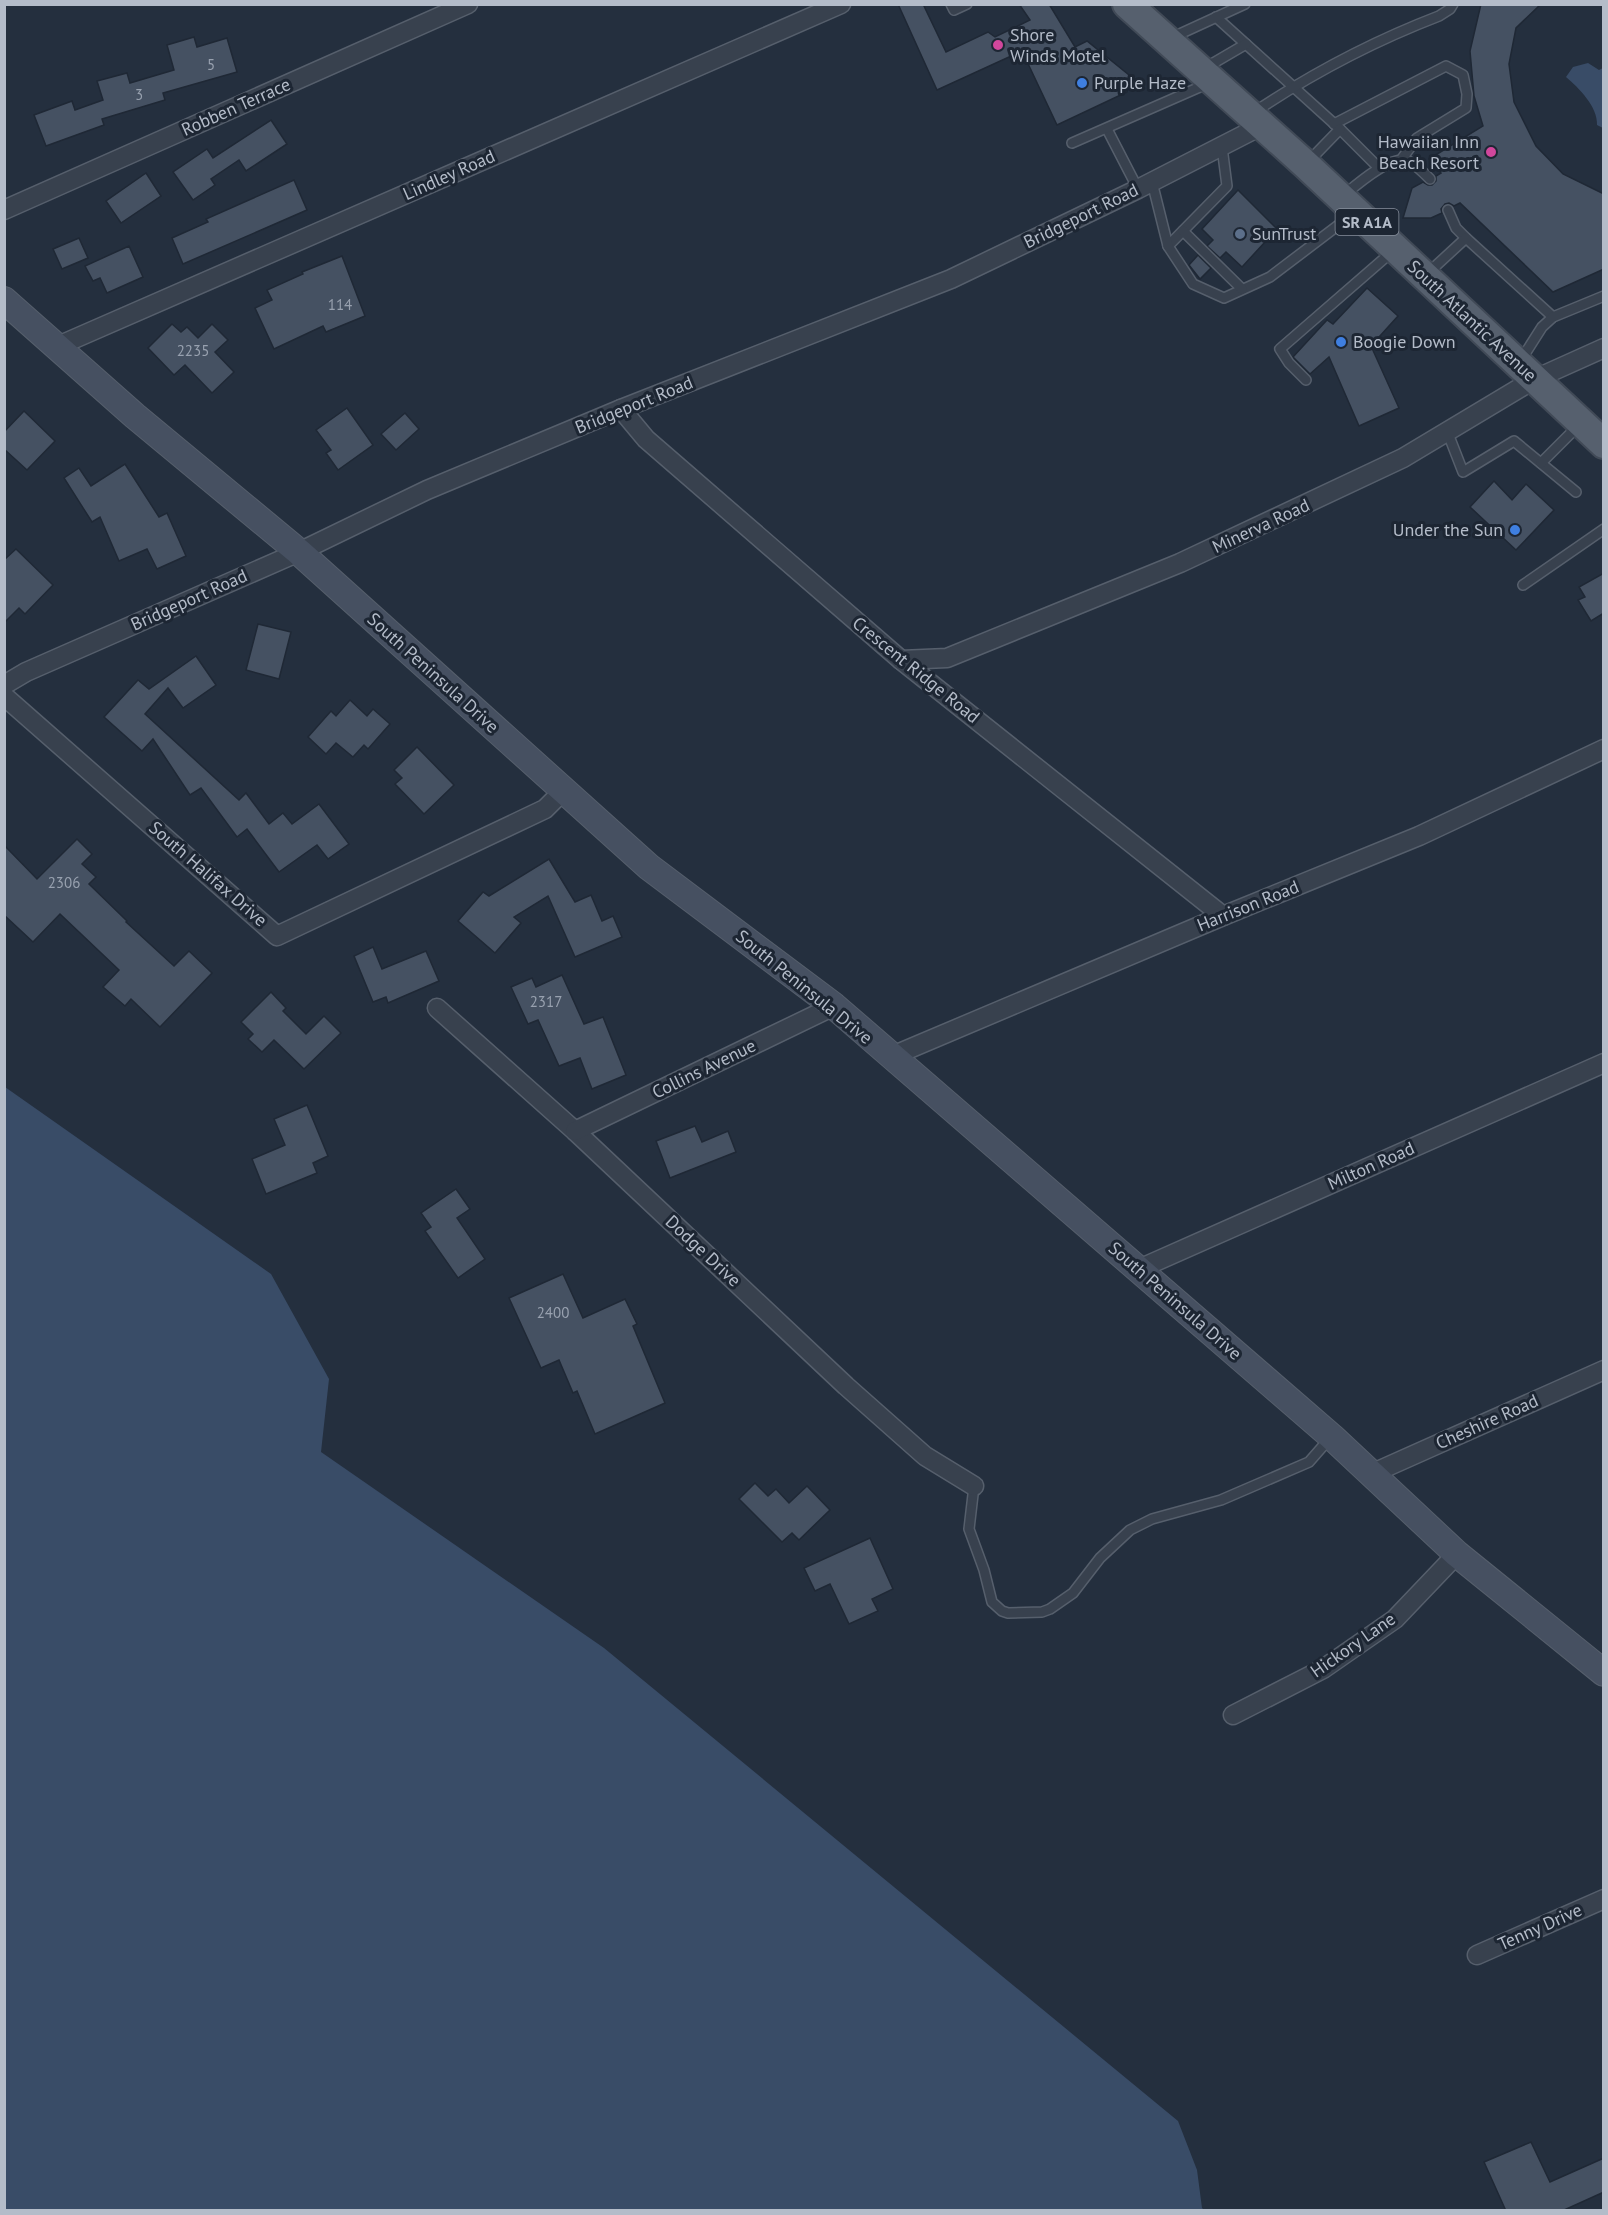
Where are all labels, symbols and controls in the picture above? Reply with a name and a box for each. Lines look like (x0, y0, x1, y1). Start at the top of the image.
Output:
place label: Shore Winds Motel (1010, 23, 1107, 67)
marker: Shore Winds Motel (991, 38, 1005, 52)
house number: 5 (207, 55, 215, 74)
place label: Purple Haze (1094, 71, 1186, 94)
street label: Robben Terrace (178, 72, 294, 141)
marker: Purple Haze (1075, 76, 1089, 90)
house number: 3 (135, 85, 143, 104)
place label: Hawaiian Inn Beach Resort (1378, 130, 1479, 174)
street label: Lindley Road (399, 144, 498, 205)
marker: Hawaiian Inn Beach Resort (1484, 145, 1498, 159)
street label: Bridgeport Road (1020, 178, 1142, 253)
road number: SR A1A (1336, 209, 1398, 235)
place label: SunTrust (1252, 222, 1316, 245)
marker: SunTrust (1233, 227, 1247, 241)
street label: South Atlantic Avenue (1403, 255, 1542, 387)
house number: 114 (328, 295, 352, 314)
place label: Boogie Down (1353, 330, 1456, 353)
marker: Boogie Down (1334, 335, 1348, 349)
house number: 2235 (177, 341, 209, 360)
street label: Bridgeport Road (572, 370, 696, 439)
street label: Minerva Road (1208, 493, 1313, 558)
place label: Under the Sun (1393, 518, 1503, 541)
marker: Under the Sun (1508, 523, 1522, 537)
street label: Bridgeport Road (127, 564, 251, 635)
street label: South Peninsula Drive (363, 607, 504, 738)
street label: Crescent Ridge Road (848, 611, 985, 728)
street label: South Halifax Drive (144, 816, 272, 931)
house number: 2306 (48, 873, 80, 892)
street label: Harrison Road (1193, 875, 1302, 936)
street label: South Peninsula Drive (731, 924, 877, 1049)
house number: 2317 (530, 992, 562, 1011)
street label: Collins Avenue (648, 1034, 759, 1104)
street label: Milton Road (1324, 1136, 1418, 1195)
street label: Dodge Drive (661, 1210, 746, 1291)
street label: South Peninsula Drive (1104, 1236, 1247, 1365)
house number: 2400 (537, 1303, 569, 1322)
street label: Cheshire Road (1432, 1389, 1542, 1454)
street label: Hickory Lane (1306, 1607, 1400, 1682)
street label: Tenny Drive (1494, 1898, 1585, 1955)

